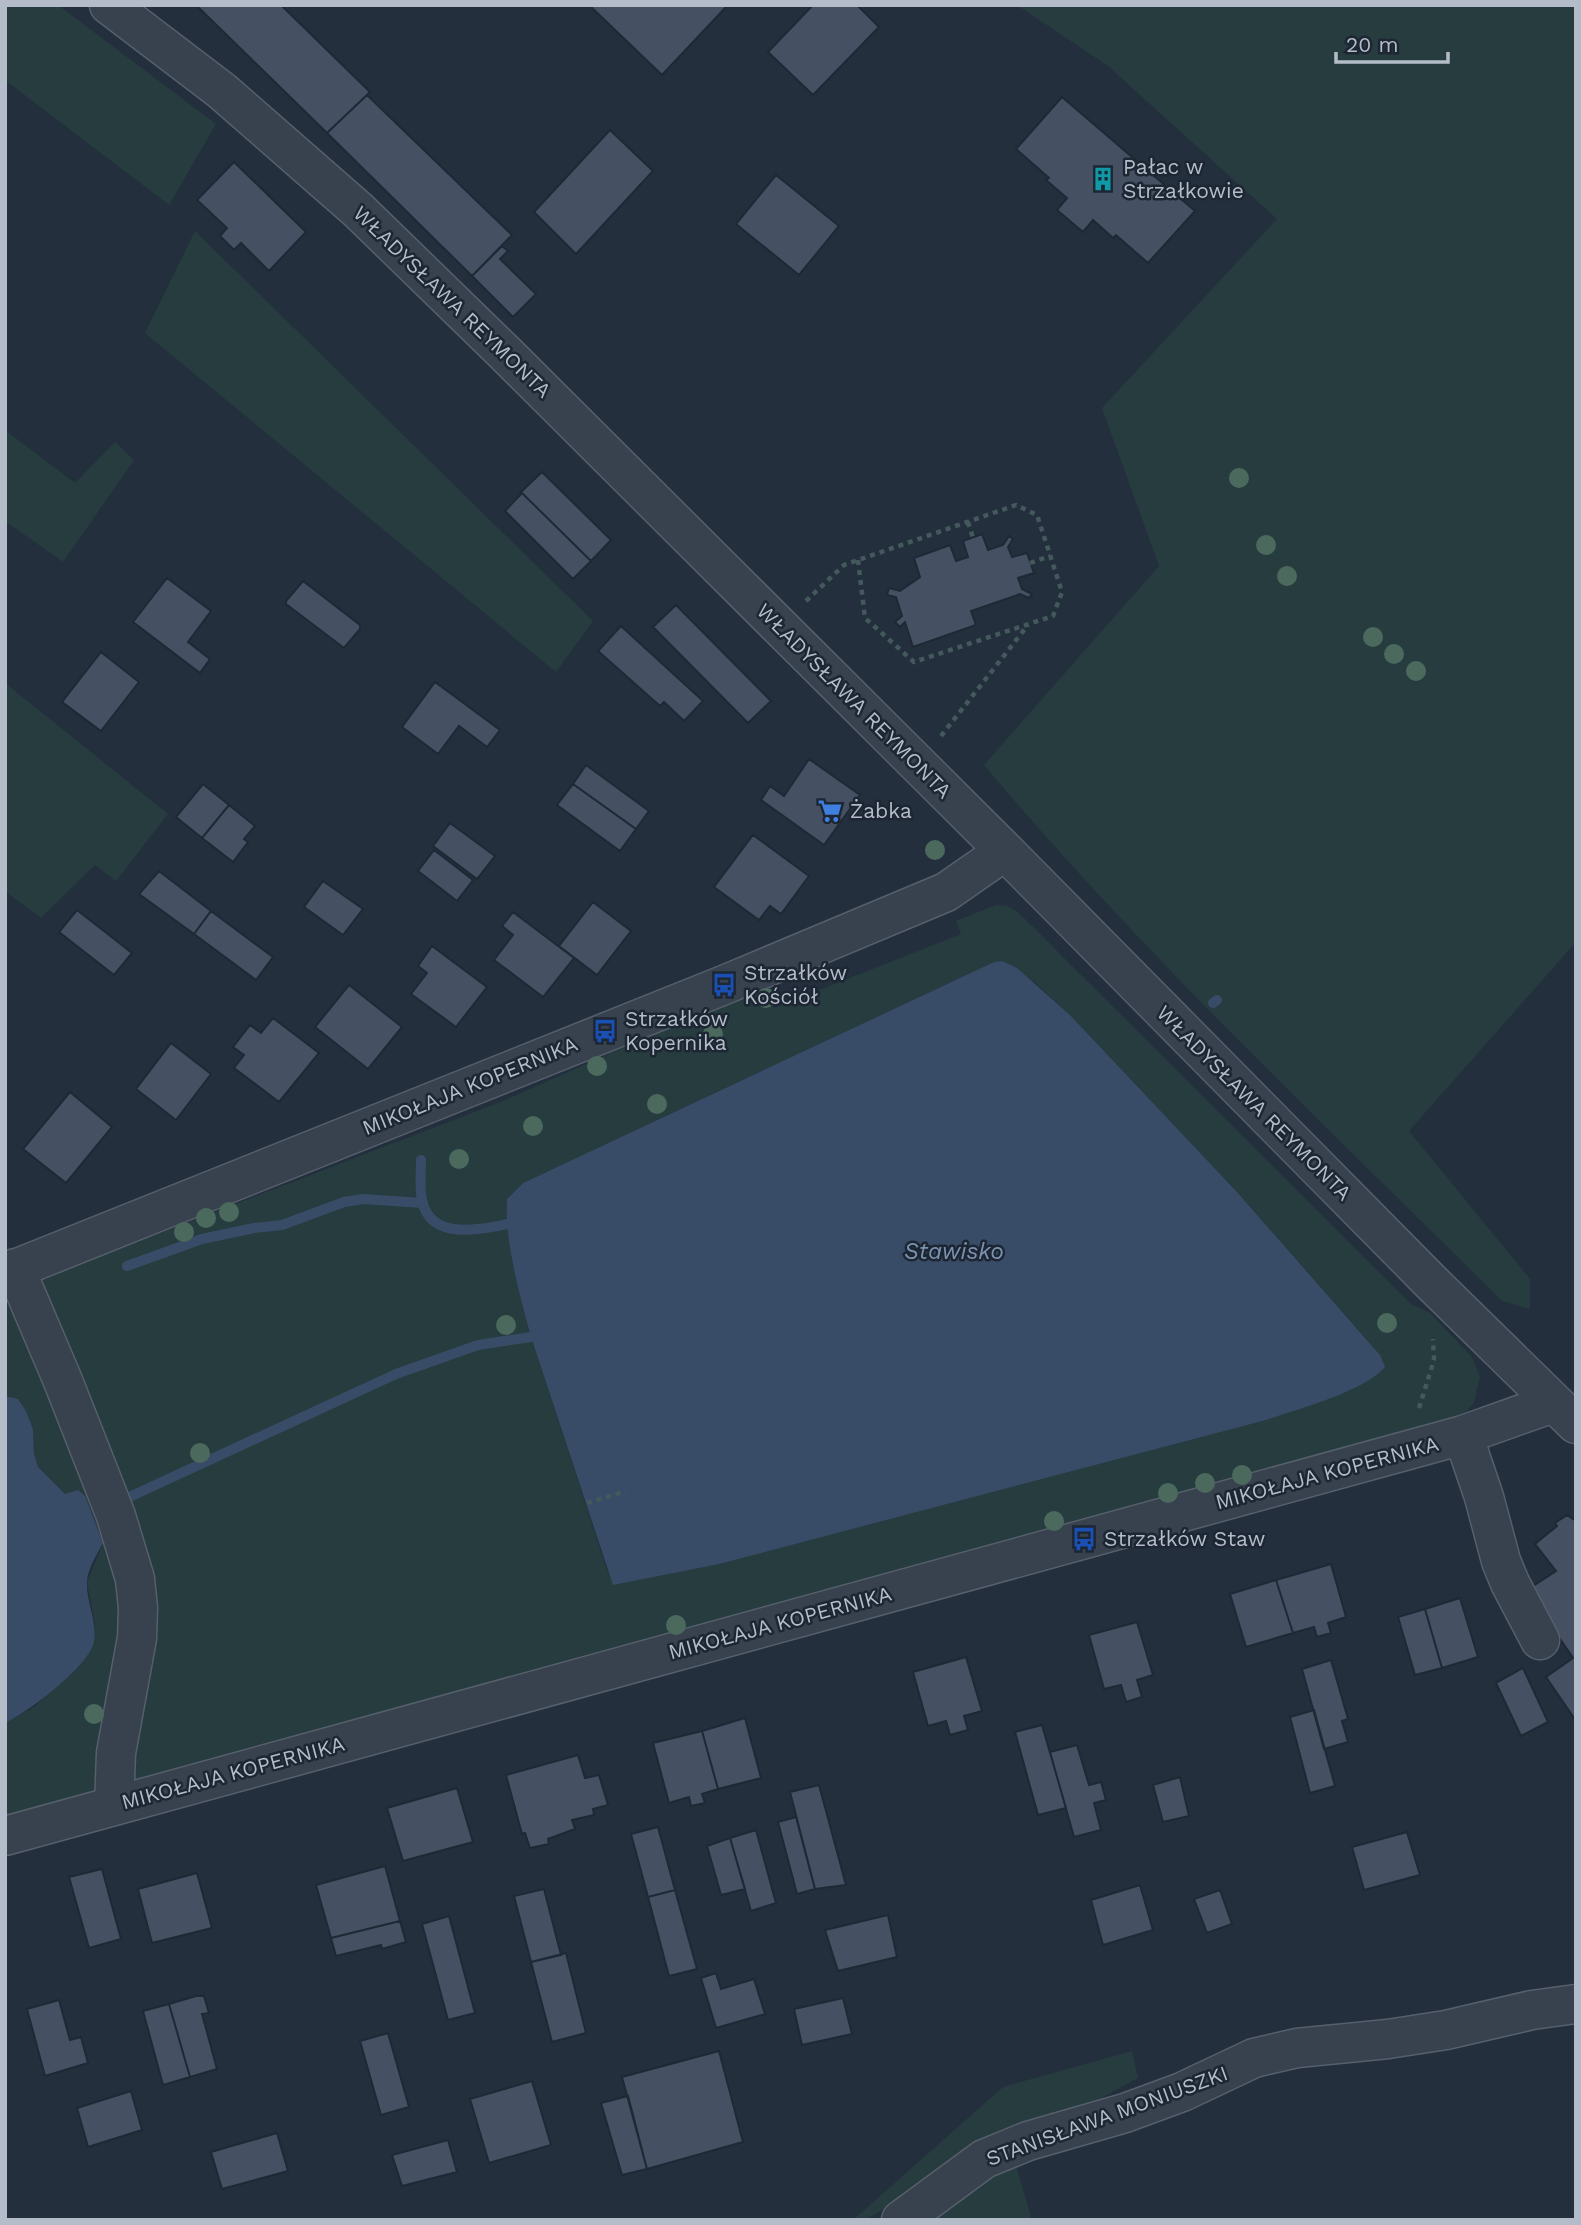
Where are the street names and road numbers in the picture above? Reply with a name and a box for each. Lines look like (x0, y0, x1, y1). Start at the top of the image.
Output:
street label: WŁADYSŁAWA REYMONTA (348, 200, 557, 403)
street label: WŁADYSŁAWA REYMONTA (752, 598, 957, 803)
street label: WŁADYSŁAWA REYMONTA (1152, 1000, 1357, 1205)
street label: MIKOŁAJA KOPERNIKA (359, 1031, 581, 1140)
street label: MIKOŁAJA KOPERNIKA (1213, 1431, 1441, 1514)
street label: MIKOŁAJA KOPERNIKA (666, 1581, 894, 1664)
street label: MIKOŁAJA KOPERNIKA (119, 1731, 347, 1814)
street label: STANISŁAWA MONIUSZKI (983, 2060, 1231, 2171)

